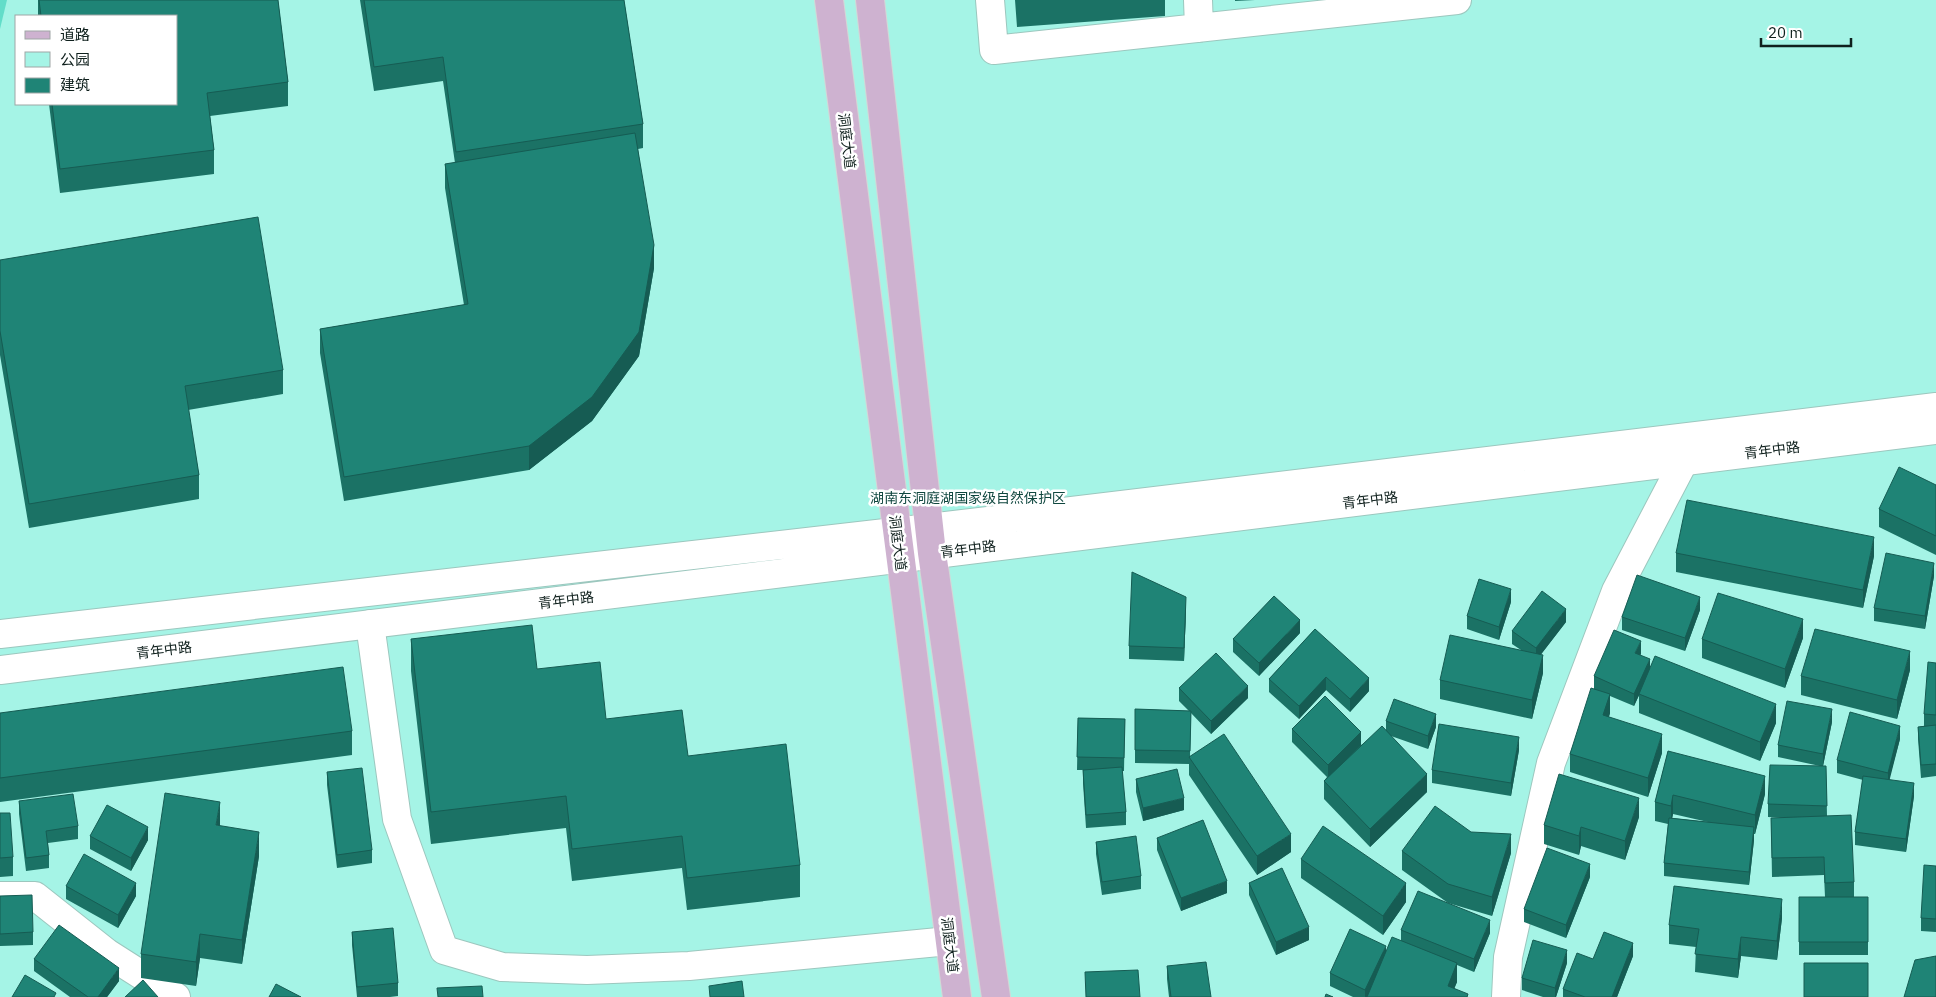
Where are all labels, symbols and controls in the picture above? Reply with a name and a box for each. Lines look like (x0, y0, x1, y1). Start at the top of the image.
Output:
legend (15, 15, 178, 105)
scale bar (1761, 15, 1851, 47)
text: 20 m (1768, 23, 1803, 42)
text: 道路 (60, 25, 90, 44)
text: 公园 (60, 50, 90, 69)
text: 建筑 (60, 75, 90, 94)
street label: 洞庭大道 (835, 112, 859, 170)
street label: 青年中路 (1743, 438, 1801, 462)
street label: 青年中路 (1341, 488, 1399, 512)
park label: 湖南东洞庭湖国家级自然保护区 (870, 489, 1066, 507)
street label: 洞庭大道 (886, 514, 910, 572)
street label: 青年中路 (939, 537, 997, 561)
street label: 青年中路 (537, 588, 595, 612)
street label: 青年中路 (135, 638, 193, 662)
street label: 洞庭大道 (938, 916, 962, 974)

